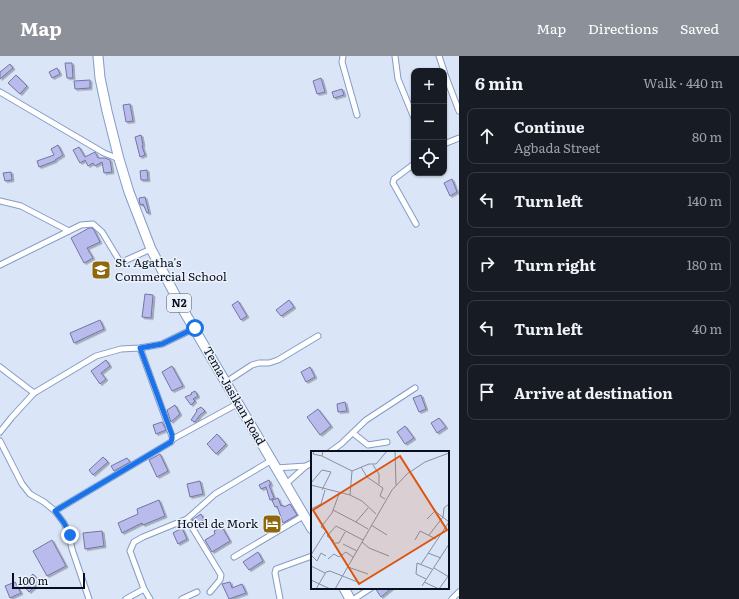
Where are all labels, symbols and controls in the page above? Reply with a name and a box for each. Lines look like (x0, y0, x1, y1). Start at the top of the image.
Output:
text: Map (20, 14, 62, 42)
text: Map (536, 18, 566, 38)
text: Directions (588, 18, 658, 38)
text: Saved (680, 18, 719, 38)
map controls (411, 68, 447, 176)
button: + (411, 68, 447, 104)
text: 6 min (475, 70, 523, 95)
text: Walk · 440 m (643, 73, 723, 92)
button: − (411, 104, 447, 140)
text: Continue (514, 115, 584, 138)
icon: ahead (476, 125, 498, 147)
text: 80 m (692, 127, 722, 146)
text: Agbada Street (514, 138, 600, 157)
button: locate (411, 140, 447, 176)
icon: left (476, 189, 498, 211)
text: Turn left (514, 189, 583, 212)
text: 140 m (687, 191, 722, 210)
place label: St. Agatha's Commercial School (115, 253, 227, 285)
icon: right (476, 253, 498, 275)
text: Turn right (514, 253, 596, 276)
text: 180 m (687, 255, 722, 274)
school or university icon: St. Agatha's Commercial School (90, 259, 112, 281)
road number: N2 (167, 294, 191, 312)
icon: left (476, 317, 498, 339)
text: Turn left (514, 317, 583, 340)
route start (186, 319, 204, 337)
text: 40 m (692, 319, 722, 338)
street label: Tema-Jasikan Road (199, 343, 271, 449)
icon: arrive (476, 381, 498, 403)
text: Arrive at destination (514, 381, 673, 404)
inset map (311, 451, 449, 589)
hotel icon: Hotel de Mork (261, 513, 283, 535)
place label: Hotel de Mork (177, 514, 259, 532)
route end (61, 526, 79, 544)
scale bar (12, 571, 85, 590)
text: 100 m (18, 572, 48, 588)

